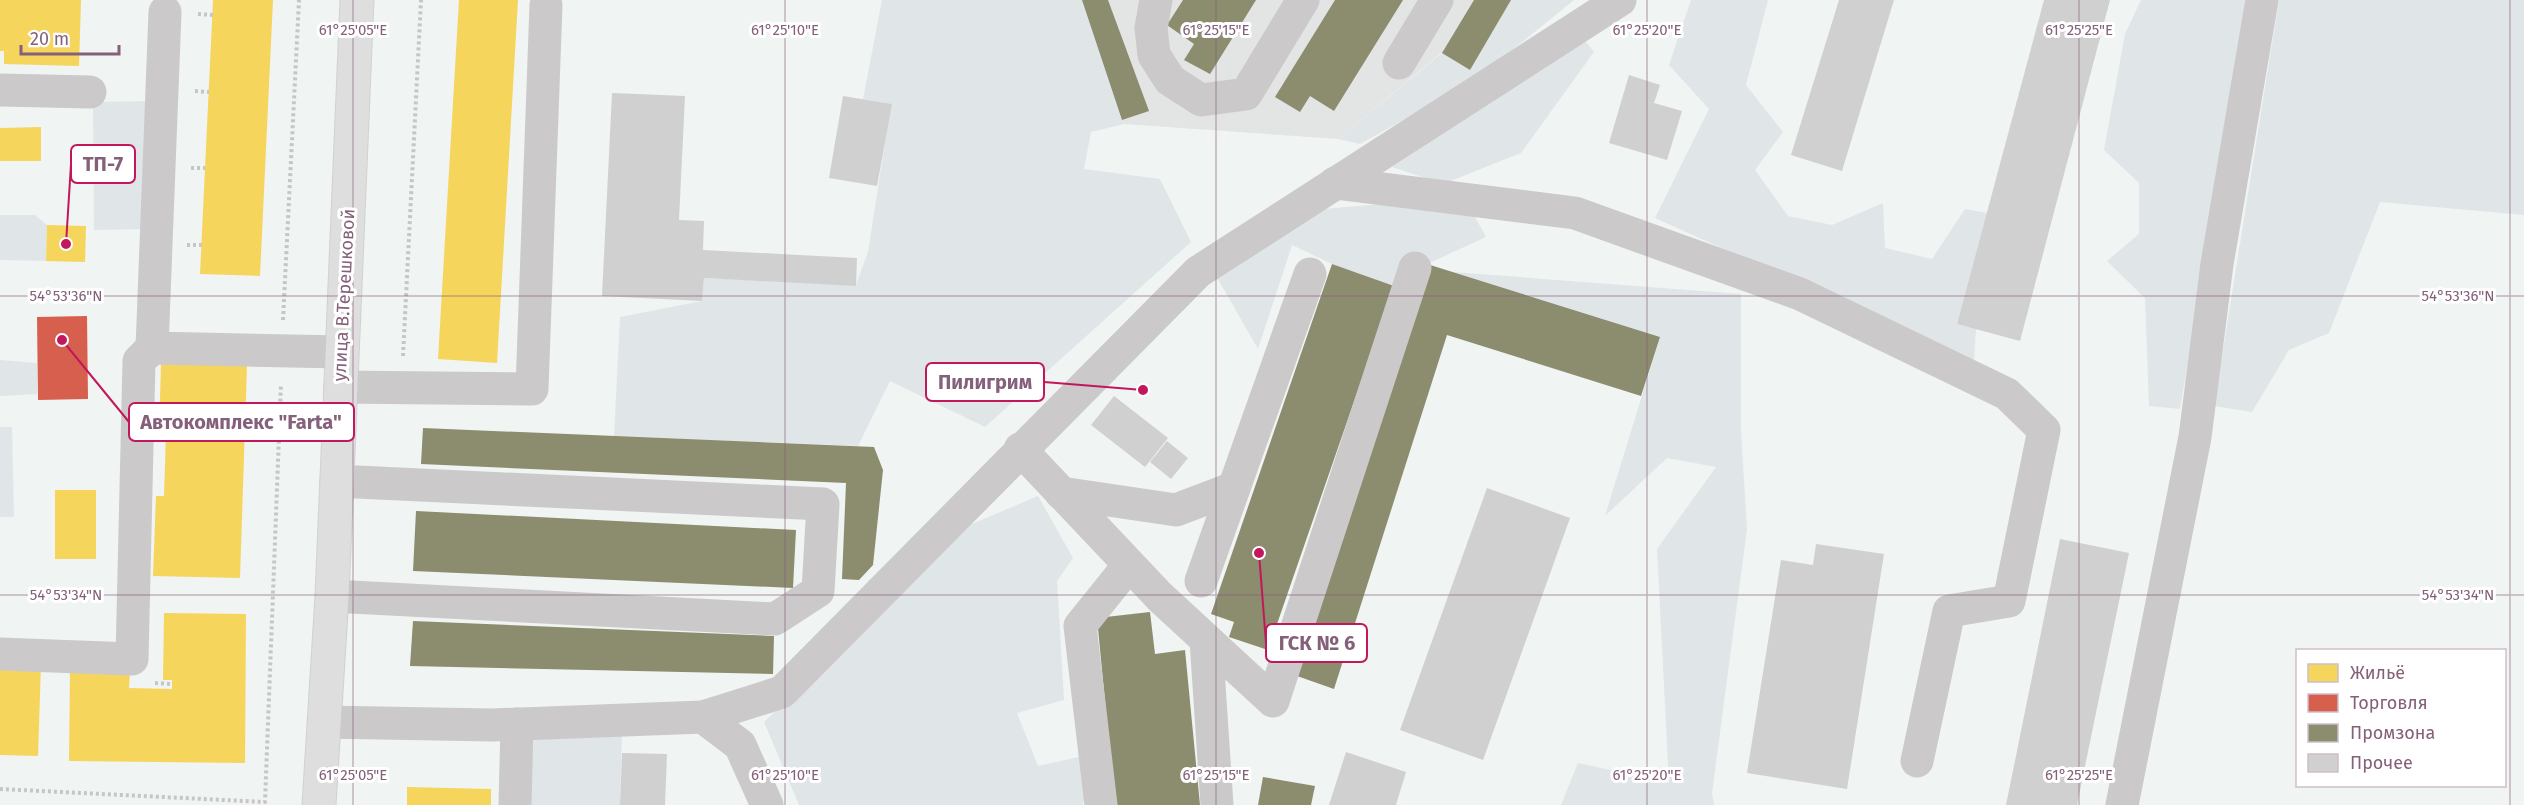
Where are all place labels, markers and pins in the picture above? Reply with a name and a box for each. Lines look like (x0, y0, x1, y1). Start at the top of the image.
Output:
callout: ТП-7 (71, 145, 135, 183)
callout: Пилигрим (926, 363, 1044, 401)
callout: Автокомплекс "Farta" (129, 403, 354, 441)
callout: ГСК № 6 (1266, 624, 1367, 662)

